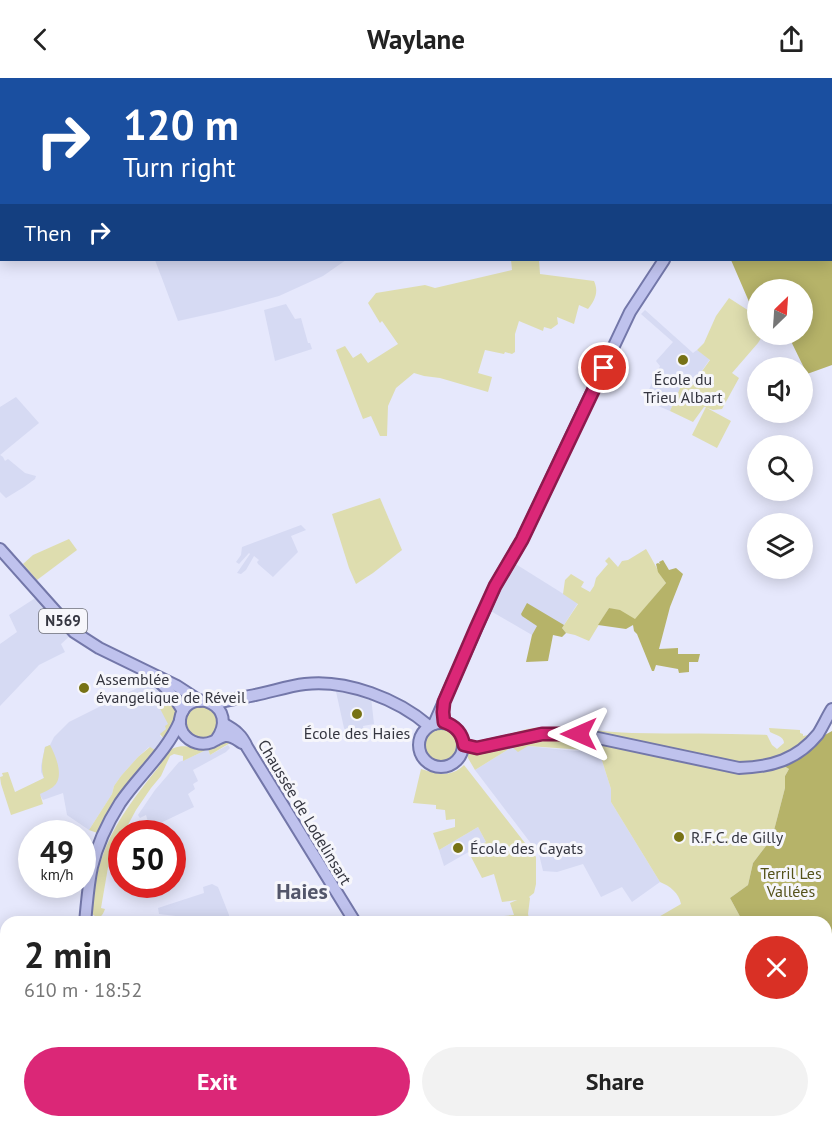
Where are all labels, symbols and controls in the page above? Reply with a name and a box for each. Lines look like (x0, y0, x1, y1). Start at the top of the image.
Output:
text: Waylane (367, 22, 465, 56)
icon: back (24, 23, 57, 56)
icon: share (775, 23, 808, 56)
text: 120 m (123, 97, 239, 152)
icon: right (24, 102, 102, 180)
text: Turn right (123, 150, 236, 184)
icon: right (83, 216, 116, 249)
text: Then (24, 219, 71, 247)
north arrow (747, 279, 813, 345)
map controls (747, 279, 813, 579)
pin (578, 342, 629, 393)
icon: arrive (587, 351, 620, 384)
marker: École du Trieu Albart (676, 353, 690, 367)
button: sound (747, 357, 813, 423)
place label: École du Trieu Albart (643, 369, 723, 407)
button: search (747, 435, 813, 501)
button: layers (747, 513, 813, 579)
road number: N569 (39, 609, 87, 633)
place label: Assemblée évangelique de Réveil (96, 669, 246, 707)
marker: Assemblée évangelique de Réveil (77, 681, 91, 695)
position arrow (547, 702, 611, 766)
marker: École des Haies (350, 707, 364, 721)
place label: École des Haies (304, 723, 411, 743)
street label: Chaussée de Lodelinsart (254, 736, 357, 889)
speed limit sign: 50 (108, 820, 186, 898)
place label: R.F.C. de Gilly (691, 827, 784, 847)
marker: R.F.C. de Gilly (672, 830, 686, 844)
text: 49 (40, 832, 74, 871)
place label: École des Cayats (470, 838, 583, 858)
marker: École des Cayats (451, 841, 465, 855)
park label: Terril Les Vallées (760, 863, 822, 901)
text: km/h (41, 865, 73, 884)
district label: Haies (276, 877, 328, 905)
text: 2 min (24, 931, 112, 978)
button: close (745, 936, 808, 999)
text: 610 m · 18:52 (24, 977, 142, 1003)
button: Exit (24, 1047, 410, 1116)
button: Share (422, 1047, 808, 1116)

